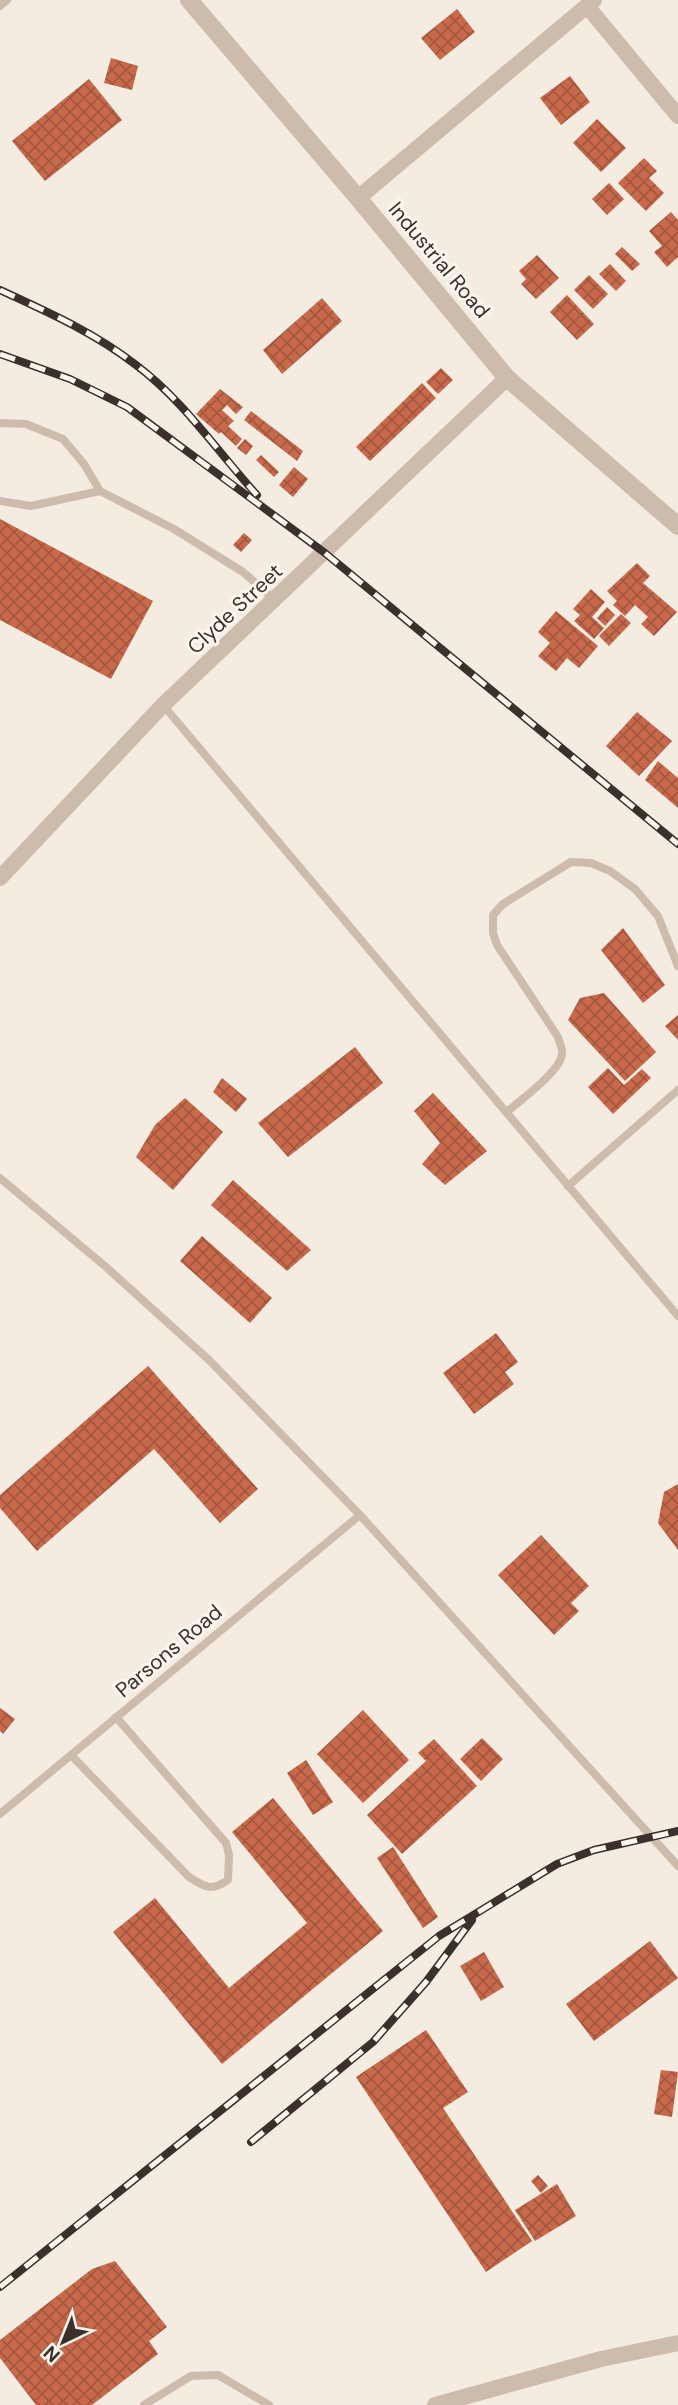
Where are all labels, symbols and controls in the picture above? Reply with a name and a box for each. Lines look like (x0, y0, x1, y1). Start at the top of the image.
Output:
street label: Industrial Road (382, 196, 496, 324)
street label: Clyde Street (181, 558, 289, 660)
street label: Parsons Road (110, 1598, 228, 1704)
north arrow (28, 2307, 98, 2377)
text: N (38, 2340, 65, 2368)

